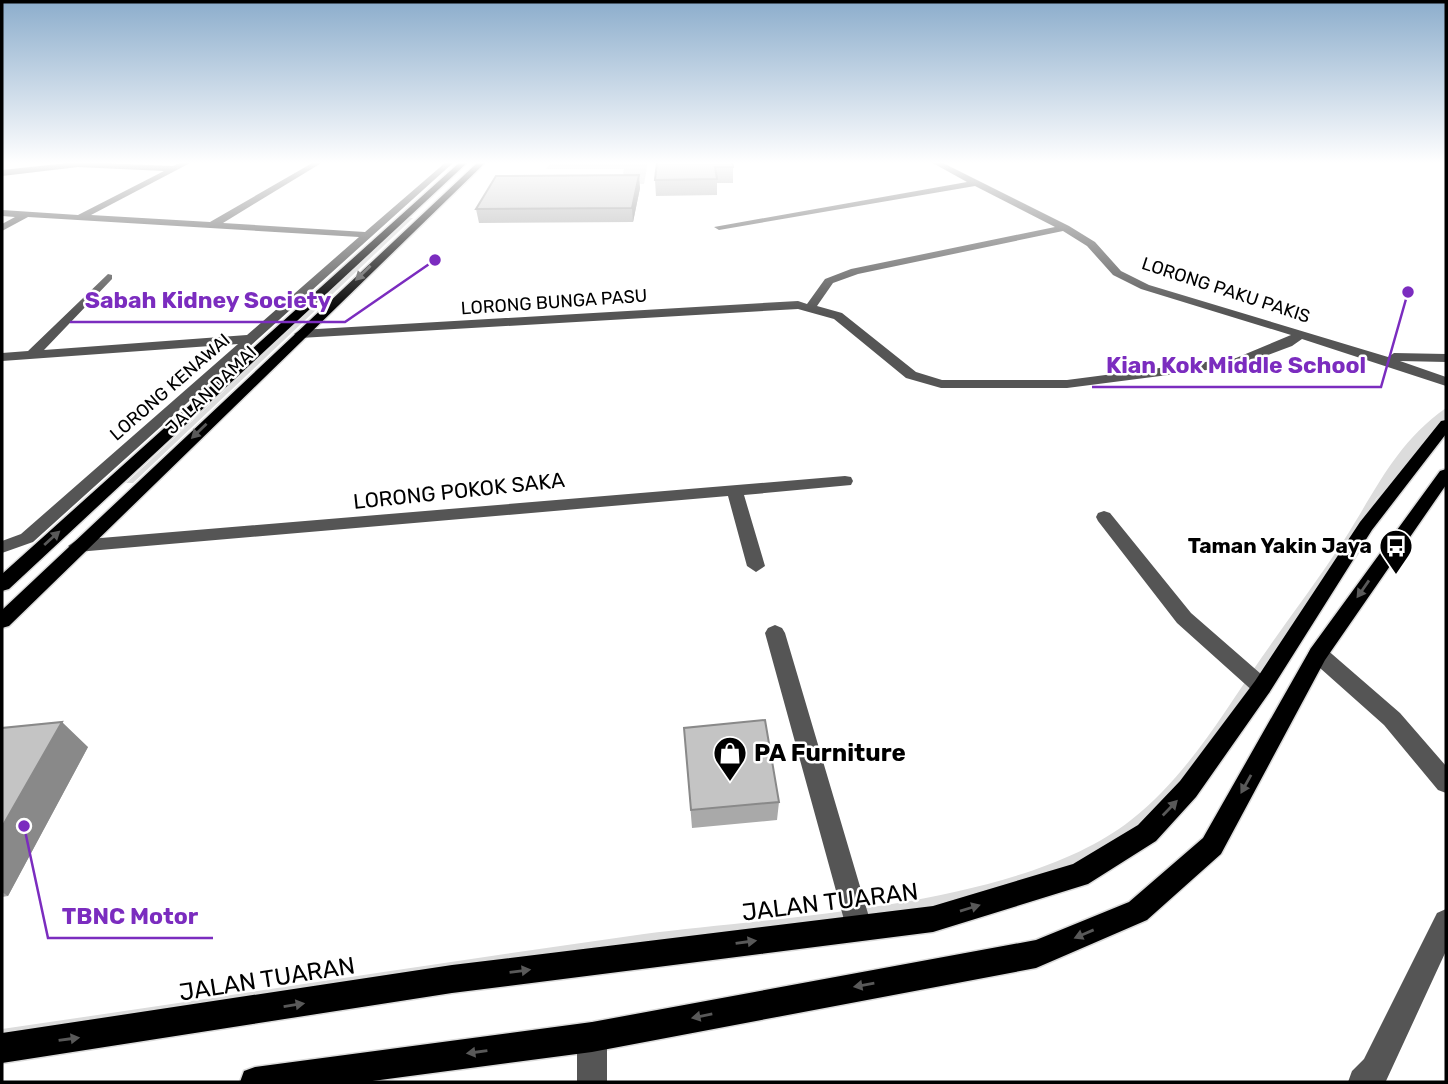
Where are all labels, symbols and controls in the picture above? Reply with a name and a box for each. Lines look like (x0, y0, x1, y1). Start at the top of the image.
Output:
street label: LORONG PAKU PAKIS (1139, 252, 1313, 328)
one-way arrow (355, 265, 372, 282)
callout: Sabah Kidney Society (70, 278, 345, 322)
street label: LORONG BUNGA PASU (460, 285, 648, 319)
text: Sabah Kidney Society (85, 286, 332, 314)
street label: LORONG KENAWAI (105, 329, 235, 445)
street label: JALAN DAMAI (161, 341, 261, 439)
callout: Kian Kok Middle School (1092, 343, 1381, 387)
text: Kian Kok Middle School (1106, 351, 1366, 379)
one-way arrow (191, 422, 208, 438)
street label: LORONG POKOK SAKA (352, 467, 566, 514)
bus stop icon: Taman Yakin Jaya (1377, 527, 1415, 576)
one-way arrow (43, 531, 60, 547)
place label: Taman Yakin Jaya (1188, 533, 1372, 558)
one-way arrow (1356, 580, 1370, 598)
shop icon: PA Furniture (711, 734, 749, 783)
place label: PA Furniture (754, 739, 906, 767)
one-way arrow (1241, 774, 1252, 794)
one-way arrow (1162, 800, 1178, 817)
street label: JALAN TUARAN (740, 877, 920, 927)
callout: TBNC Motor (48, 894, 213, 938)
text: TBNC Motor (62, 902, 199, 930)
one-way arrow (960, 902, 981, 912)
one-way arrow (1074, 928, 1095, 939)
one-way arrow (735, 936, 757, 947)
street label: JALAN TUARAN (177, 951, 357, 1007)
one-way arrow (509, 965, 531, 976)
one-way arrow (853, 980, 875, 991)
one-way arrow (283, 999, 305, 1010)
one-way arrow (691, 1010, 713, 1021)
one-way arrow (58, 1033, 80, 1044)
one-way arrow (466, 1047, 488, 1058)

